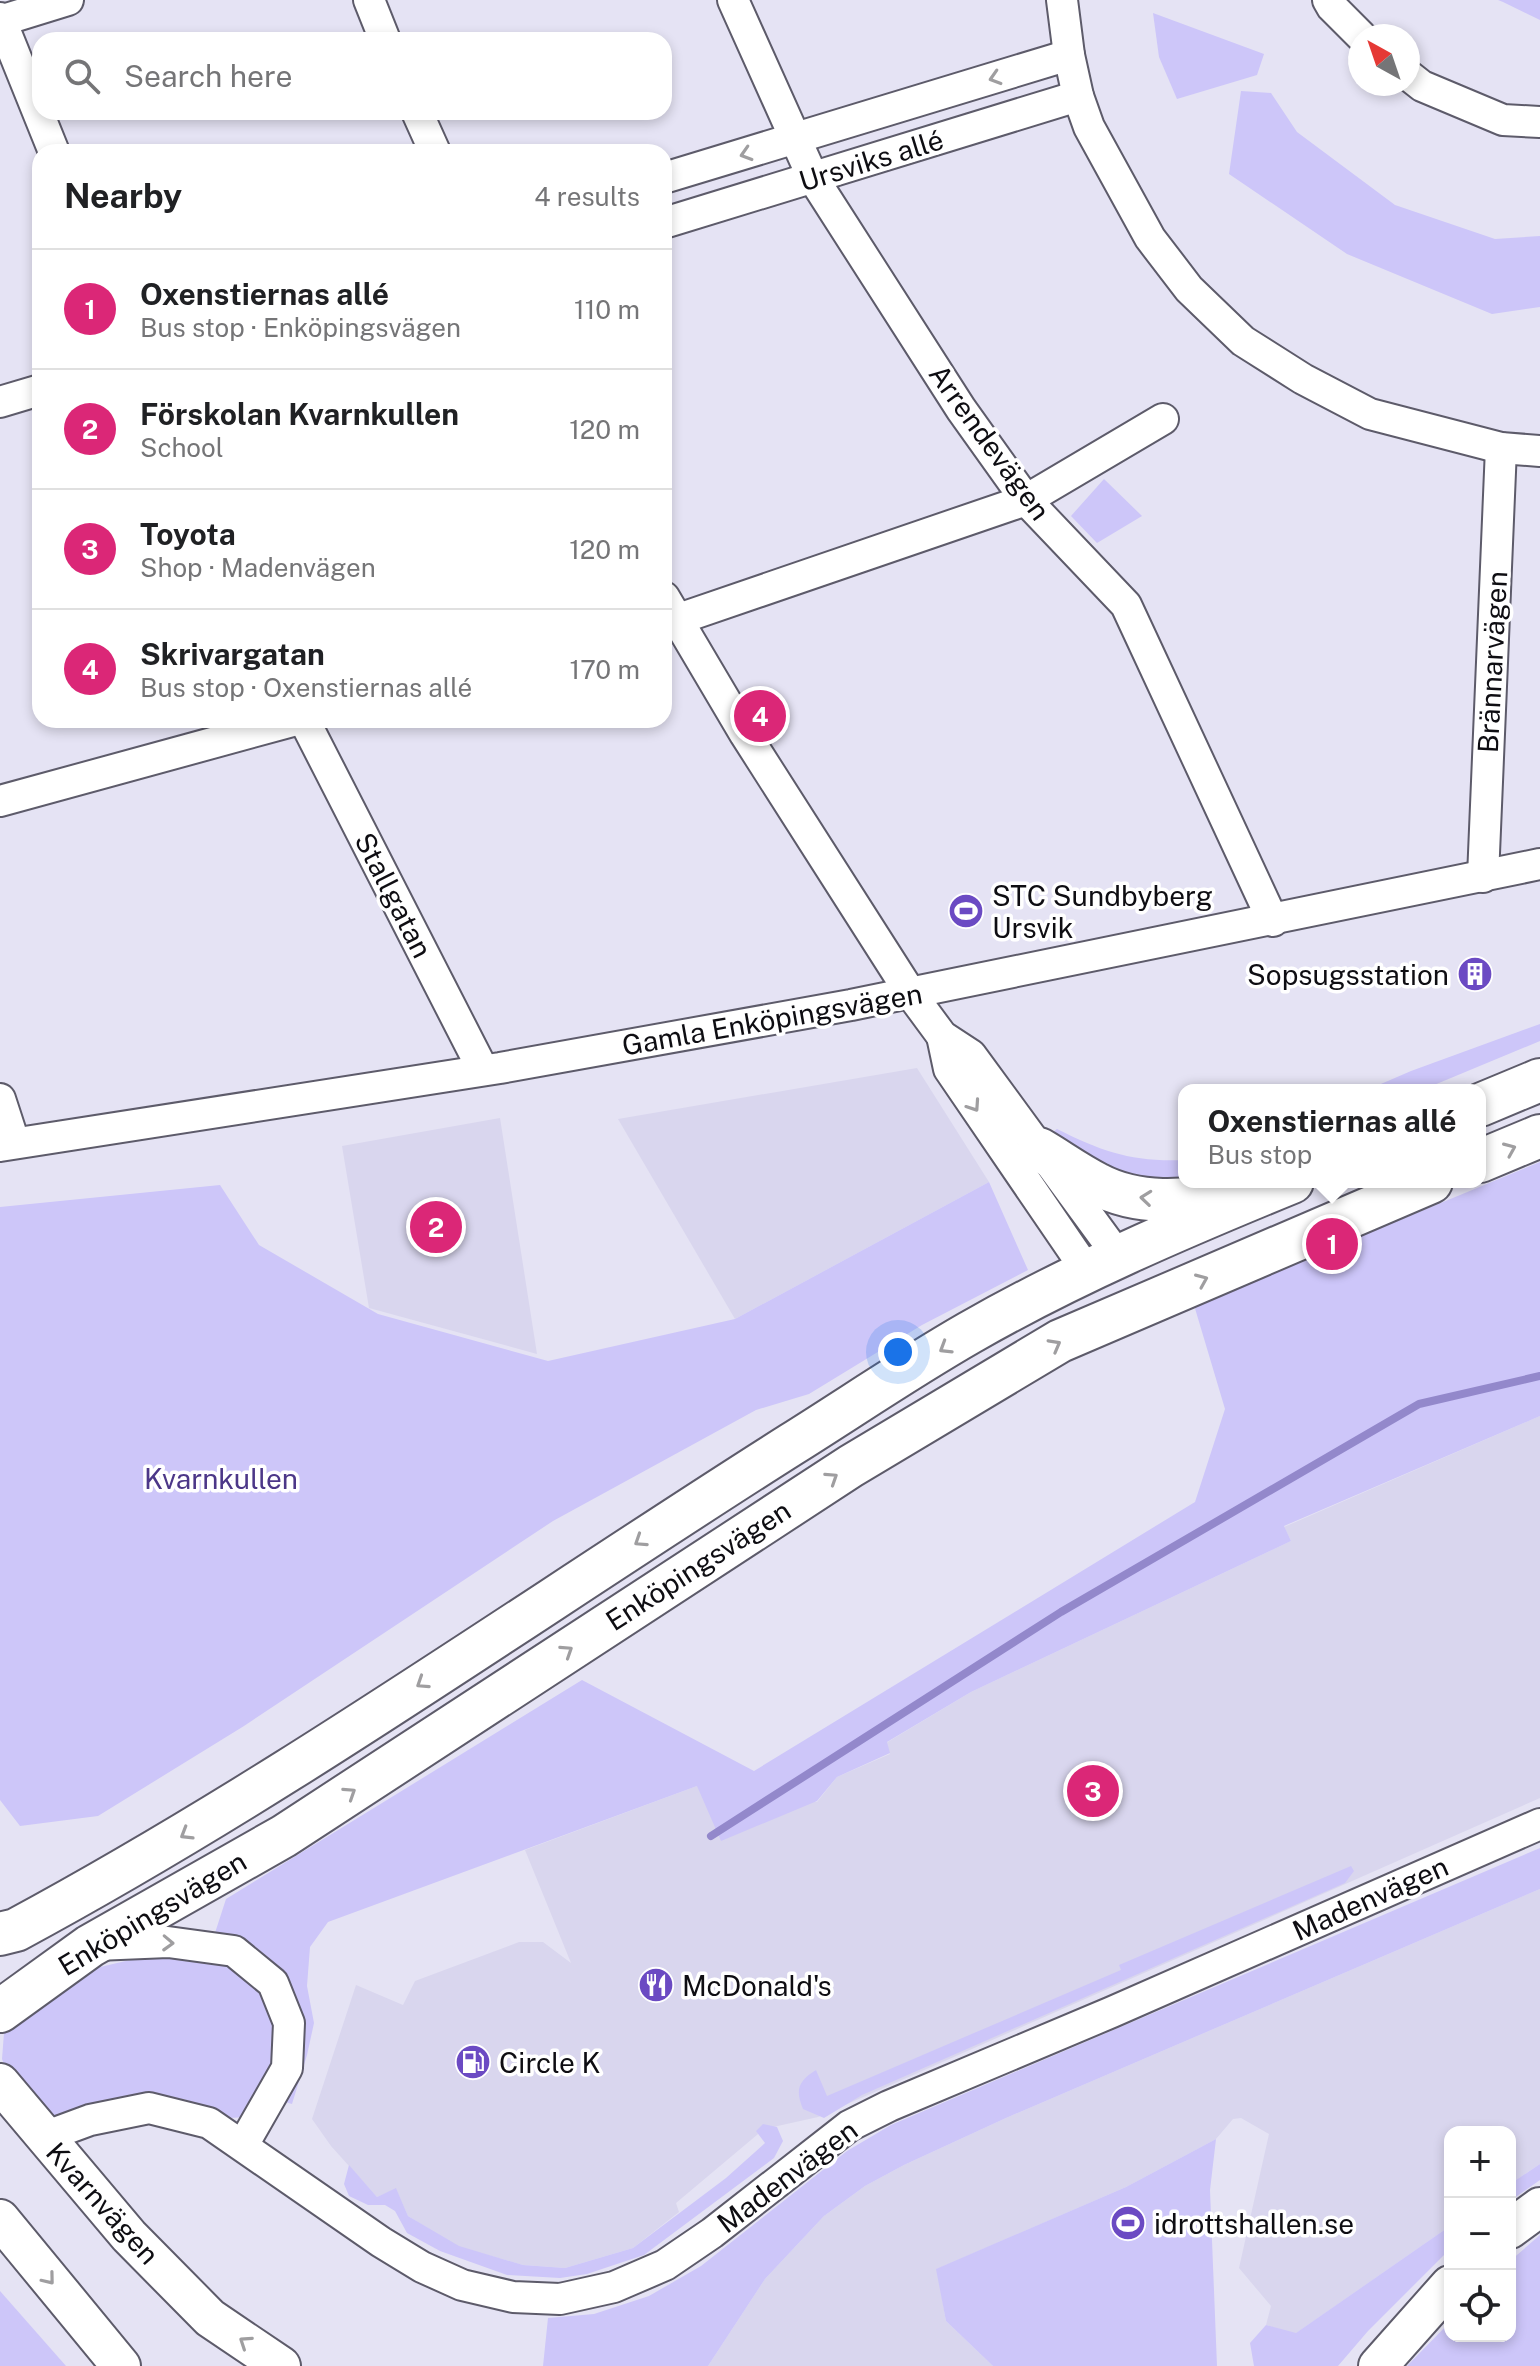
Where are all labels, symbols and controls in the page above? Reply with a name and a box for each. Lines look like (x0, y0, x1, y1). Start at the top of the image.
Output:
north arrow (1348, 24, 1420, 96)
search box (32, 32, 672, 120)
icon: search (60, 54, 104, 98)
text: Search here (124, 58, 292, 94)
one-way arrow (988, 69, 1002, 85)
street label: Ursviks allé (795, 122, 947, 198)
one-way arrow (740, 145, 754, 161)
text: Nearby (64, 176, 182, 216)
text: 4 results (534, 181, 640, 212)
text: Oxenstiernas allé (140, 276, 389, 312)
text: 1 (84, 294, 96, 325)
text: 110 m (574, 294, 640, 325)
text: Bus stop · Enköpingsvägen (140, 312, 461, 343)
street label: Arrendevägen (923, 358, 1057, 526)
text: Förskolan Kvarnkullen (140, 396, 459, 432)
text: 2 (82, 414, 98, 445)
text: 120 m (569, 414, 640, 445)
text: School (140, 432, 224, 463)
text: Toyota (140, 516, 236, 552)
text: 3 (81, 534, 99, 565)
text: 120 m (569, 534, 640, 565)
text: Shop · Madenvägen (140, 552, 376, 583)
street label: Brännarvägen (1471, 570, 1513, 754)
text: Skrivargatan (140, 636, 325, 672)
text: 4 (81, 654, 99, 685)
text: 170 m (570, 654, 640, 685)
text: Bus stop · Oxenstiernas allé (140, 672, 472, 703)
pin: 4 (734, 686, 786, 746)
street label: Stallgatan (348, 827, 440, 963)
place label: STC Sundbyberg Ursvik (992, 879, 1213, 944)
sports icon: STC Sundbyberg Ursvik (947, 892, 985, 930)
building icon: Sopsugsstation (1456, 955, 1494, 993)
place label: Sopsugsstation (1247, 958, 1449, 991)
street label: Gamla Enköpingsvägen (619, 976, 925, 1062)
popup (1178, 1084, 1486, 1188)
one-way arrow (964, 1098, 979, 1112)
text: Oxenstiernas allé (1208, 1103, 1456, 1139)
text: Bus stop (1208, 1139, 1312, 1170)
one-way arrow (1502, 1142, 1516, 1158)
one-way arrow (1139, 1189, 1152, 1206)
pin: 2 (410, 1197, 462, 1257)
pin: 1 (1306, 1214, 1358, 1274)
one-way arrow (1194, 1274, 1209, 1290)
your location (878, 1332, 918, 1372)
one-way arrow (939, 1339, 953, 1354)
one-way arrow (1046, 1339, 1061, 1355)
park label: Kvarnkullen (144, 1462, 298, 1495)
one-way arrow (823, 1473, 838, 1488)
street label: Enköpingsvägen (600, 1493, 796, 1637)
one-way arrow (634, 1532, 649, 1547)
one-way arrow (559, 1646, 573, 1661)
one-way arrow (416, 1674, 431, 1689)
pin: 3 (1067, 1761, 1119, 1821)
one-way arrow (341, 1788, 355, 1803)
one-way arrow (180, 1824, 195, 1840)
street label: Enköpingsvägen (52, 1844, 252, 1982)
street label: Madenvägen (1287, 1849, 1453, 1947)
one-way arrow (162, 1934, 175, 1951)
restaurant icon: McDonald's (637, 1966, 675, 2004)
place label: McDonald's (682, 1969, 832, 2002)
fuel station icon: Circle K (454, 2043, 492, 2081)
place label: Circle K (499, 2046, 601, 2079)
street label: Madenvägen (711, 2113, 863, 2239)
map controls (1444, 2126, 1516, 2342)
button: + (1444, 2126, 1516, 2198)
street label: Kvarnvägen (40, 2135, 166, 2271)
button: − (1444, 2198, 1516, 2270)
sports icon: idrottshallen.se (1109, 2204, 1147, 2242)
place label: idrottshallen.se (1154, 2207, 1354, 2240)
one-way arrow (40, 2270, 54, 2285)
button: locate (1444, 2270, 1516, 2342)
one-way arrow (240, 2337, 254, 2352)

